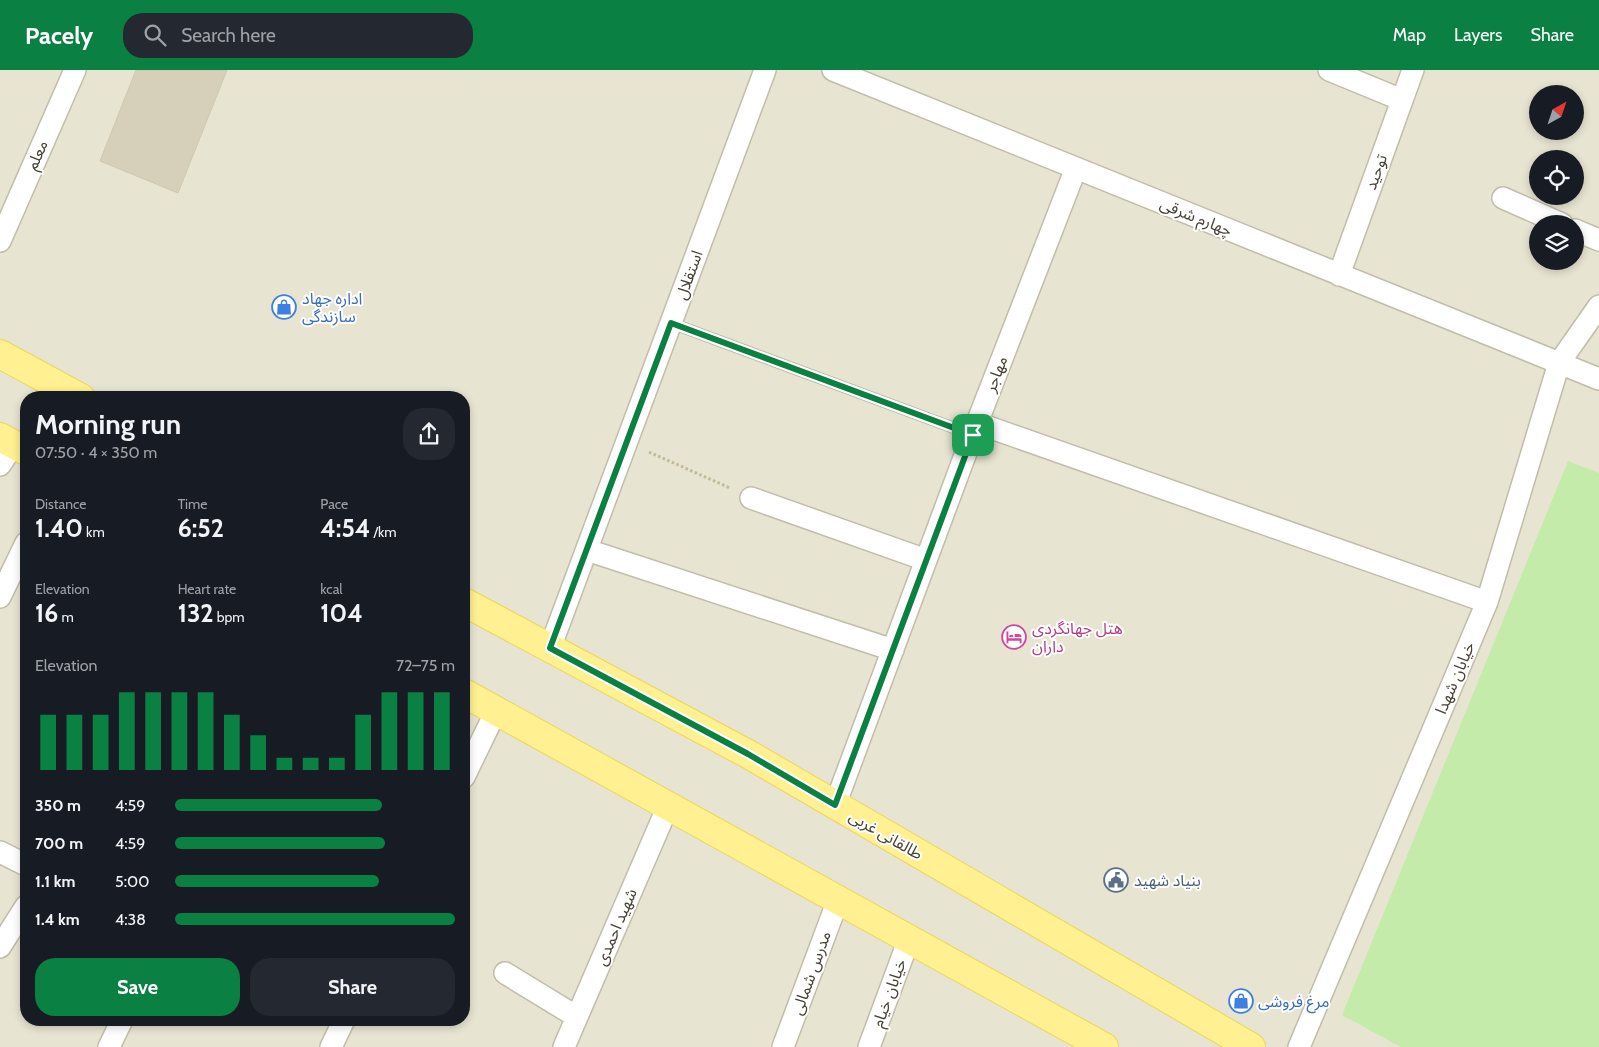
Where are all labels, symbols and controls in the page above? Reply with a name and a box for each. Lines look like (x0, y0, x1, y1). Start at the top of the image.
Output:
search box (123, 13, 473, 58)
text: Pacely (25, 21, 93, 50)
icon: search (141, 21, 169, 49)
text: Search here (181, 24, 276, 47)
text: Map (1393, 24, 1426, 46)
text: Layers (1454, 24, 1503, 46)
text: Share (1531, 24, 1574, 46)
north arrow (1529, 85, 1584, 140)
map controls (1529, 85, 1584, 270)
street label: معلم (22, 137, 55, 174)
button: locate (1529, 150, 1584, 205)
street label: توحید (1361, 151, 1391, 192)
street label: چهارم شرقی (1156, 194, 1235, 243)
button: layers (1529, 215, 1584, 270)
street label: استقلال (671, 248, 708, 303)
place label: اداره جهاد سازندگی (302, 289, 362, 326)
shop icon: اداره جهاد سازندگی (271, 294, 297, 320)
street label: مهاجر (980, 353, 1011, 396)
text: Morning run (35, 407, 181, 441)
button: share (403, 408, 455, 460)
pin (952, 414, 994, 456)
icon: arrive (959, 421, 987, 449)
text: 07:50 · 4 × 350 m (35, 443, 157, 462)
text: Distance (35, 495, 87, 513)
text: Time (178, 495, 207, 513)
text: Pace (320, 495, 348, 513)
text: 1.40 (35, 513, 83, 543)
text: 6:52 (178, 513, 224, 543)
text: 4:54 (320, 513, 370, 543)
text: km (83, 523, 105, 541)
text: /km (370, 523, 397, 541)
text: Elevation (35, 580, 90, 598)
text: Heart rate (178, 580, 236, 598)
text: kcal (320, 580, 343, 598)
text: 16 (35, 598, 58, 628)
text: 132 (178, 598, 214, 628)
text: 104 (320, 598, 363, 628)
text: m (58, 608, 74, 626)
text: bpm (214, 608, 245, 626)
place label: هتل جهانگردی داران (1032, 619, 1123, 656)
hotel icon: هتل جهانگردی داران (1001, 624, 1027, 650)
street label: خیابان شهدا (1431, 639, 1479, 717)
text: Elevation (35, 656, 98, 675)
text: 72–75 m (396, 656, 455, 675)
text: 350 m (35, 796, 81, 815)
text: 4:59 (115, 796, 145, 815)
street label: طالقانی غربی (846, 806, 926, 864)
text: 700 m (35, 834, 83, 853)
text: 4:59 (115, 834, 145, 853)
public building icon: بنیاد شهید (1103, 867, 1129, 893)
place label: بنیاد شهید (1134, 871, 1201, 890)
text: 1.1 km (35, 872, 75, 891)
text: 5:00 (115, 872, 149, 891)
street label: شهید احمدی (591, 886, 641, 968)
text: 1.4 km (35, 910, 80, 929)
text: 4:38 (115, 910, 146, 929)
street label: مدرس شمالی (787, 929, 835, 1017)
street label: خیابان خیام (868, 956, 913, 1031)
button: Save (35, 958, 240, 1016)
button: Share (250, 958, 455, 1016)
shop icon: مرغ فروشی (1228, 988, 1254, 1014)
place label: مرغ فروشی (1258, 992, 1329, 1014)

